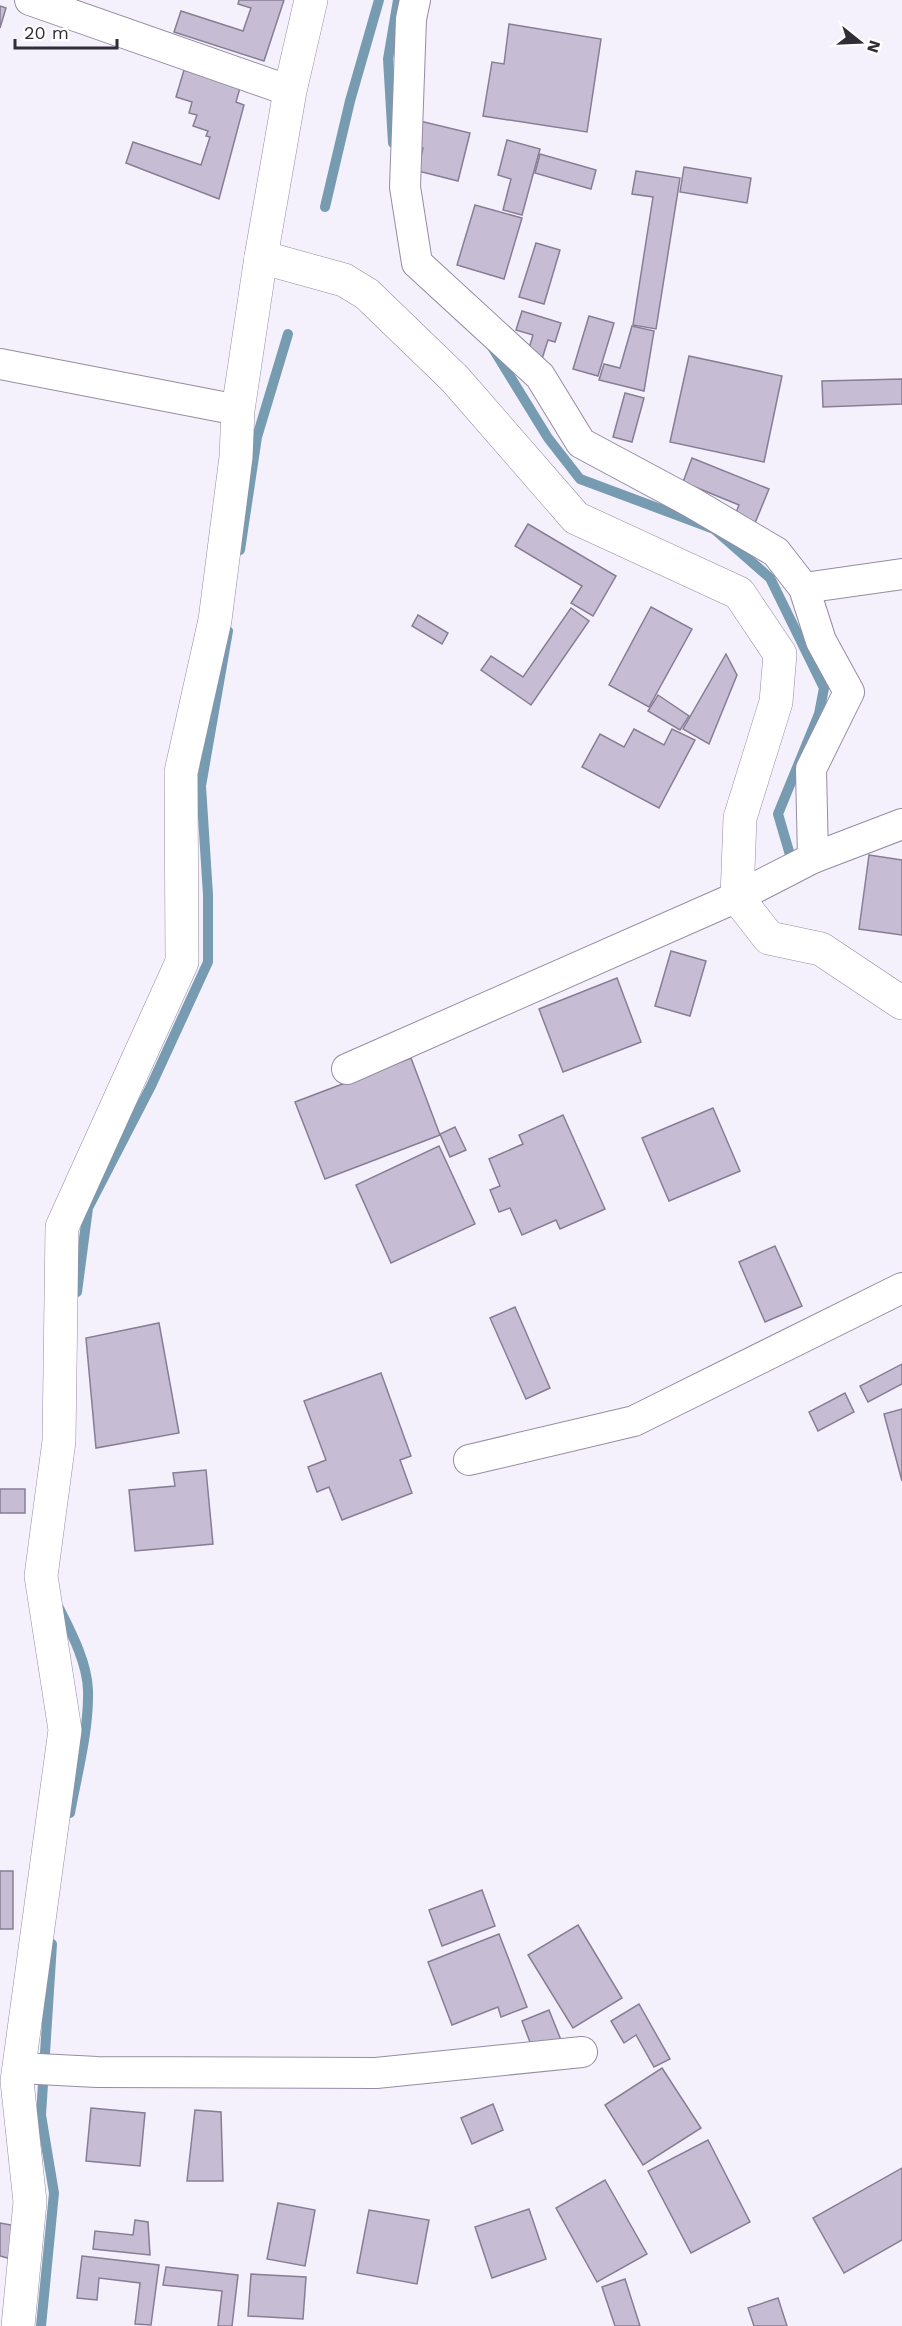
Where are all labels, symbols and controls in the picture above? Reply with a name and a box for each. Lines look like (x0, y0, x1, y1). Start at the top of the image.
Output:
scale bar (15, 12, 117, 50)
north arrow (830, 12, 890, 72)
text: 20 m (24, 22, 69, 43)
text: N (863, 38, 885, 55)

